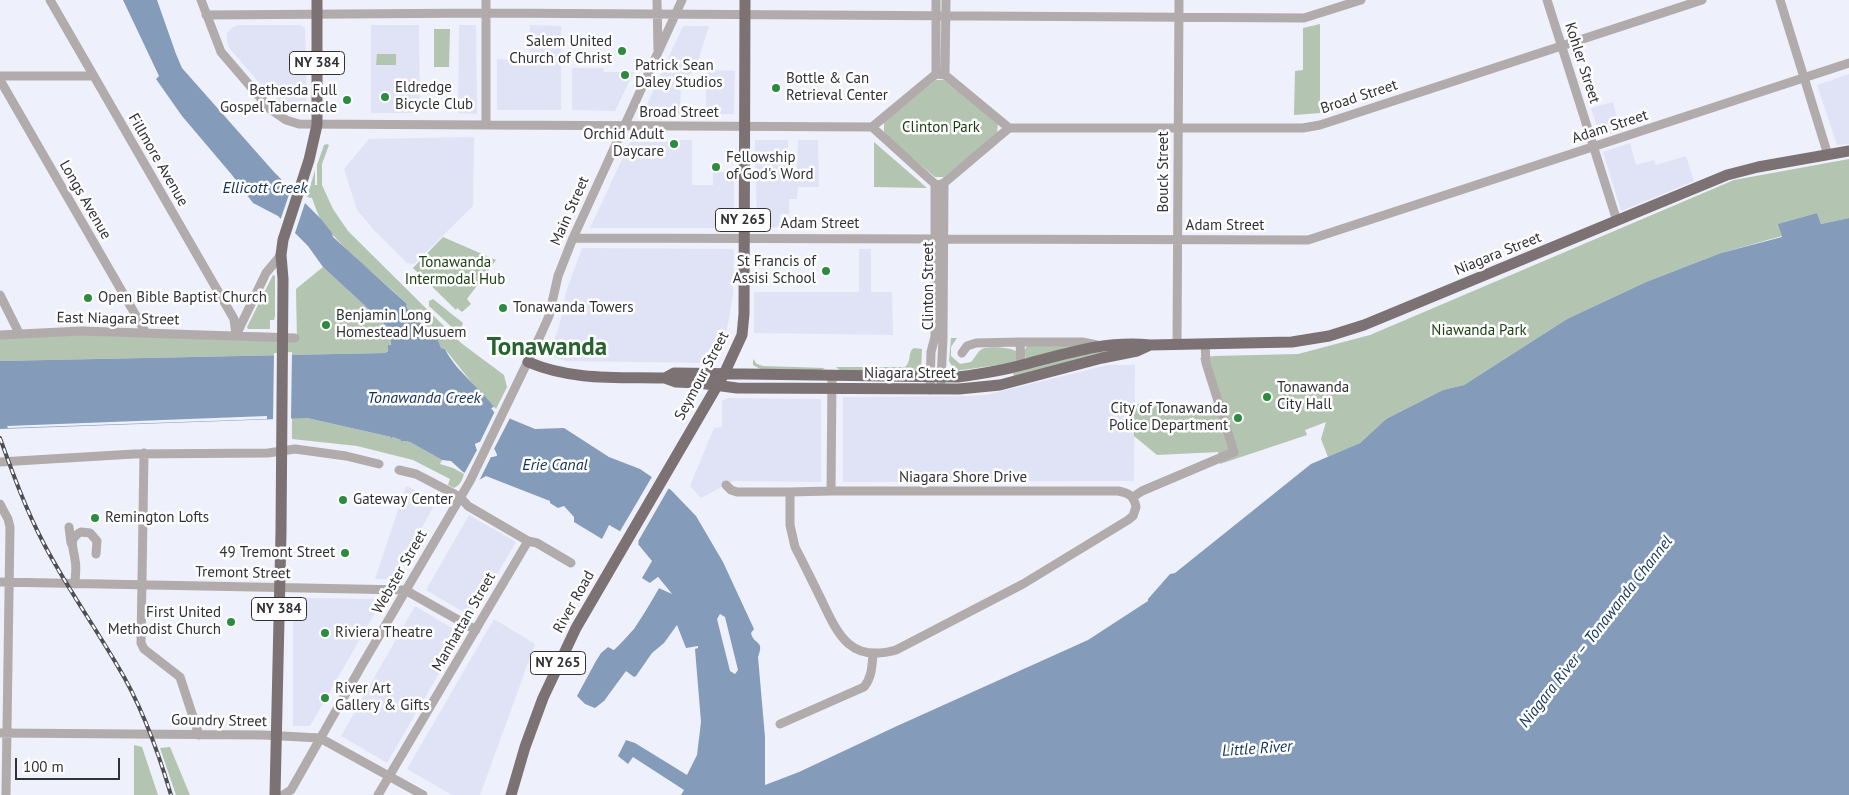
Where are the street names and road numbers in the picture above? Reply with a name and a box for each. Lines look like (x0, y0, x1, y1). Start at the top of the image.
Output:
street label: Kohler Street (1560, 20, 1604, 106)
road number: NY 384 (290, 52, 344, 74)
street label: Broad Street (1318, 76, 1400, 118)
street label: Broad Street (639, 104, 719, 122)
street label: Adam Street (1570, 106, 1650, 148)
street label: Fillmore Avenue (124, 110, 192, 210)
street label: Bouck Street (1155, 131, 1173, 213)
street label: Longs Avenue (55, 157, 115, 243)
street label: Main Street (547, 174, 593, 248)
road number: NY 265 (716, 208, 770, 232)
street label: Adam Street (781, 215, 859, 233)
street label: Adam Street (1186, 217, 1264, 235)
street label: Niagara Street (1452, 228, 1544, 280)
street label: Clinton Street (920, 242, 938, 330)
street label: East Niagara Street (56, 309, 180, 329)
street label: Seymour Street (671, 329, 733, 423)
street label: Niagara Street (864, 365, 956, 383)
street label: Niagara Shore Drive (899, 469, 1027, 487)
street label: Webster Street (369, 527, 431, 617)
street label: Tremont Street (195, 563, 291, 583)
street label: River Road (550, 568, 598, 636)
street label: Manhattan Street (428, 569, 500, 675)
road number: NY 384 (252, 598, 306, 620)
road number: NY 265 (530, 651, 586, 674)
street label: Goundry Street (171, 711, 267, 731)

